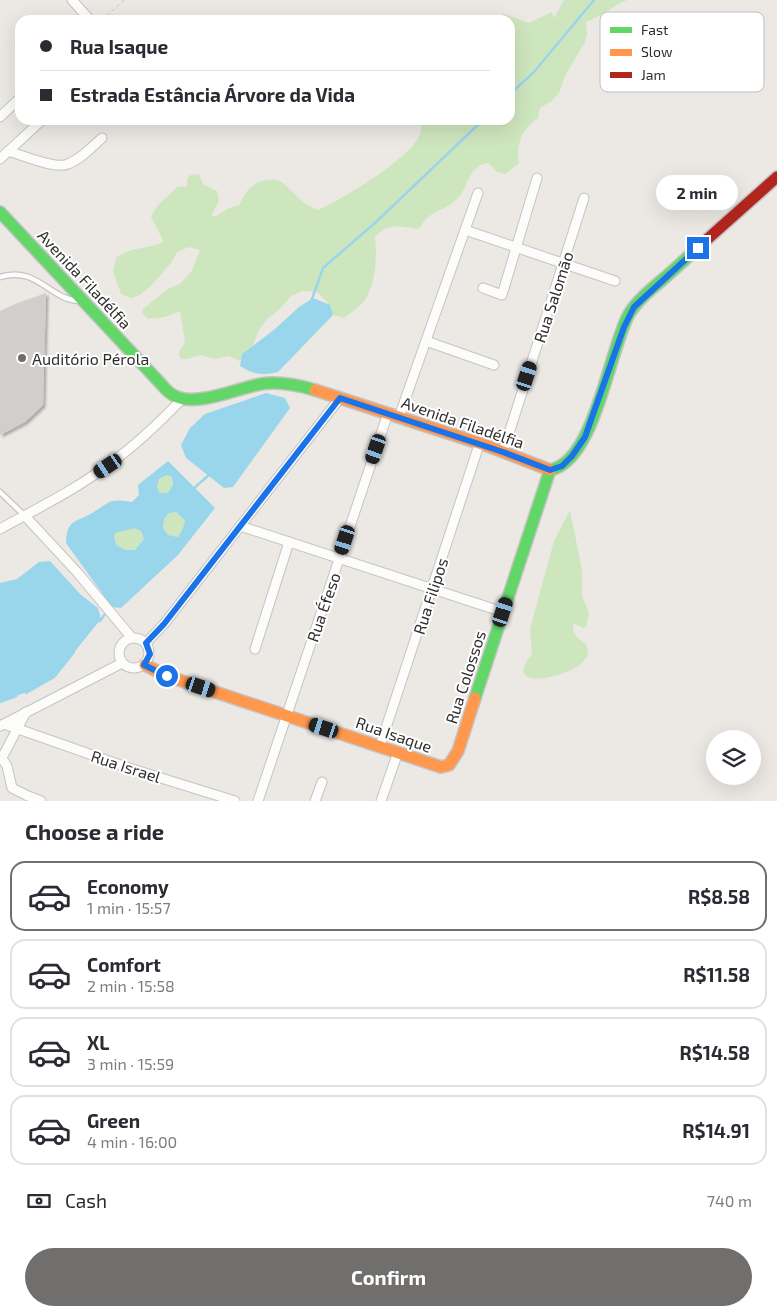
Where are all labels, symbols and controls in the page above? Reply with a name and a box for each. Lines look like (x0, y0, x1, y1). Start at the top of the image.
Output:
legend (600, 12, 764, 92)
text: Fast (641, 21, 668, 38)
text: Rua Isaque (70, 35, 168, 58)
text: Slow (641, 43, 673, 60)
text: Jam (641, 66, 666, 83)
text: Estrada Estância Árvore da Vida (70, 83, 355, 106)
callout: 2 min (657, 176, 739, 210)
text: 2 min (677, 183, 717, 202)
street label: Avenida Filadélfia (34, 226, 136, 332)
route end (687, 237, 709, 259)
street label: Rua Salomão (529, 249, 577, 345)
place label: Auditório Pérola (32, 349, 149, 368)
marker: Auditório Pérola (16, 352, 28, 364)
car (515, 359, 538, 393)
street label: Avenida Filadélfia (399, 392, 527, 452)
car (364, 432, 387, 466)
car (91, 451, 124, 481)
car (333, 523, 356, 557)
street label: Rua Filipos (409, 555, 451, 637)
street label: Rua Éfeso (302, 570, 344, 644)
car (491, 595, 514, 629)
street label: Rua Colossos (441, 628, 489, 726)
route start (156, 665, 178, 687)
car (184, 675, 217, 699)
street label: Rua Isaque (353, 712, 435, 756)
car (307, 716, 340, 740)
map controls (706, 730, 761, 785)
button: layers (706, 730, 761, 785)
street label: Rua Israel (89, 746, 164, 786)
text: Choose a ride (25, 818, 164, 844)
icon: car (27, 874, 72, 919)
text: Economy (87, 875, 169, 898)
text: R$8.58 (688, 885, 750, 908)
text: 1 min · 15:57 (87, 898, 171, 917)
icon: car (27, 952, 72, 997)
text: Comfort (87, 953, 161, 976)
text: R$11.58 (683, 963, 750, 986)
text: 2 min · 15:58 (87, 976, 175, 995)
icon: car (27, 1030, 72, 1075)
text: XL (87, 1031, 109, 1054)
text: R$14.58 (679, 1041, 750, 1064)
text: 3 min · 15:59 (87, 1054, 174, 1073)
icon: car (27, 1108, 72, 1153)
text: Green (87, 1109, 140, 1132)
text: R$14.91 (682, 1119, 750, 1142)
text: 4 min · 16:00 (87, 1132, 177, 1151)
icon: cash (25, 1187, 53, 1215)
text: Cash (65, 1189, 107, 1212)
text: 740 m (707, 1191, 752, 1210)
button: Confirm (25, 1248, 752, 1306)

